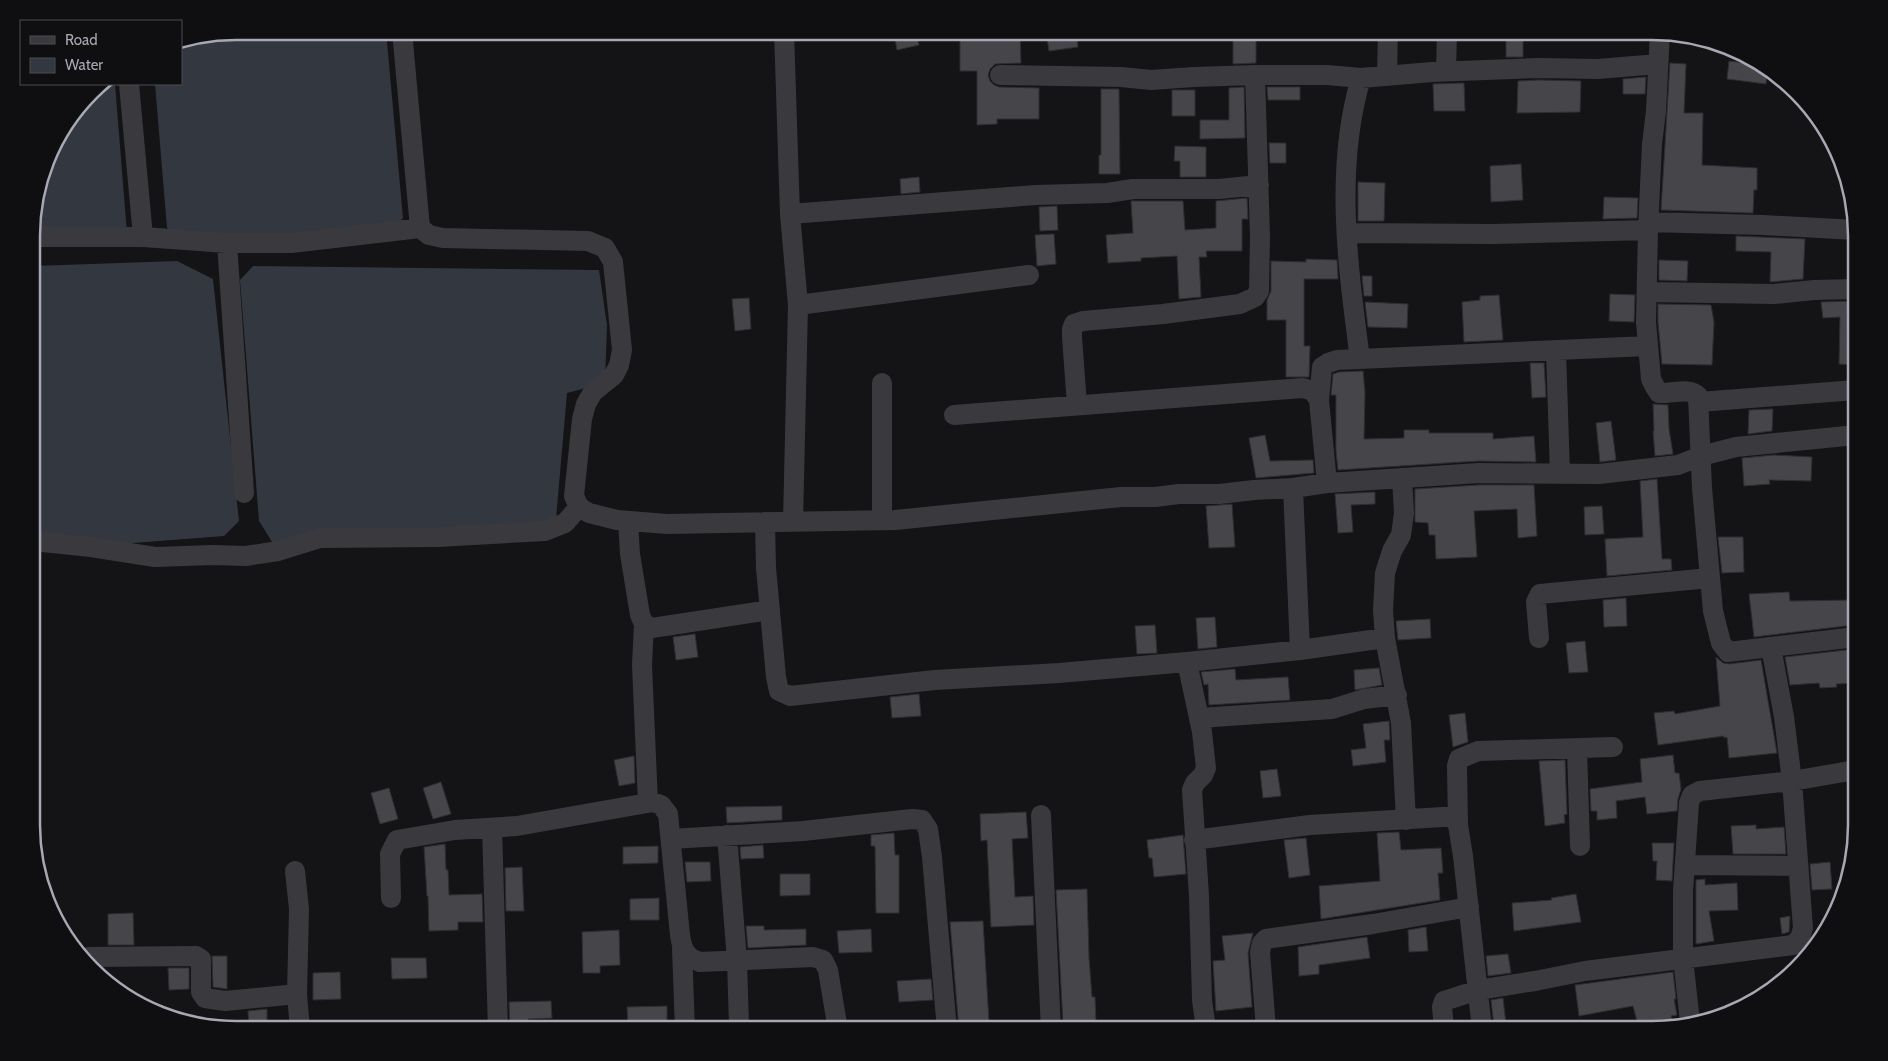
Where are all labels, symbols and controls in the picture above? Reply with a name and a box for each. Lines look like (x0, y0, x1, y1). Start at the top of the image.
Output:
legend (20, 20, 182, 85)
text: Road (65, 31, 98, 49)
text: Water (65, 56, 103, 74)

